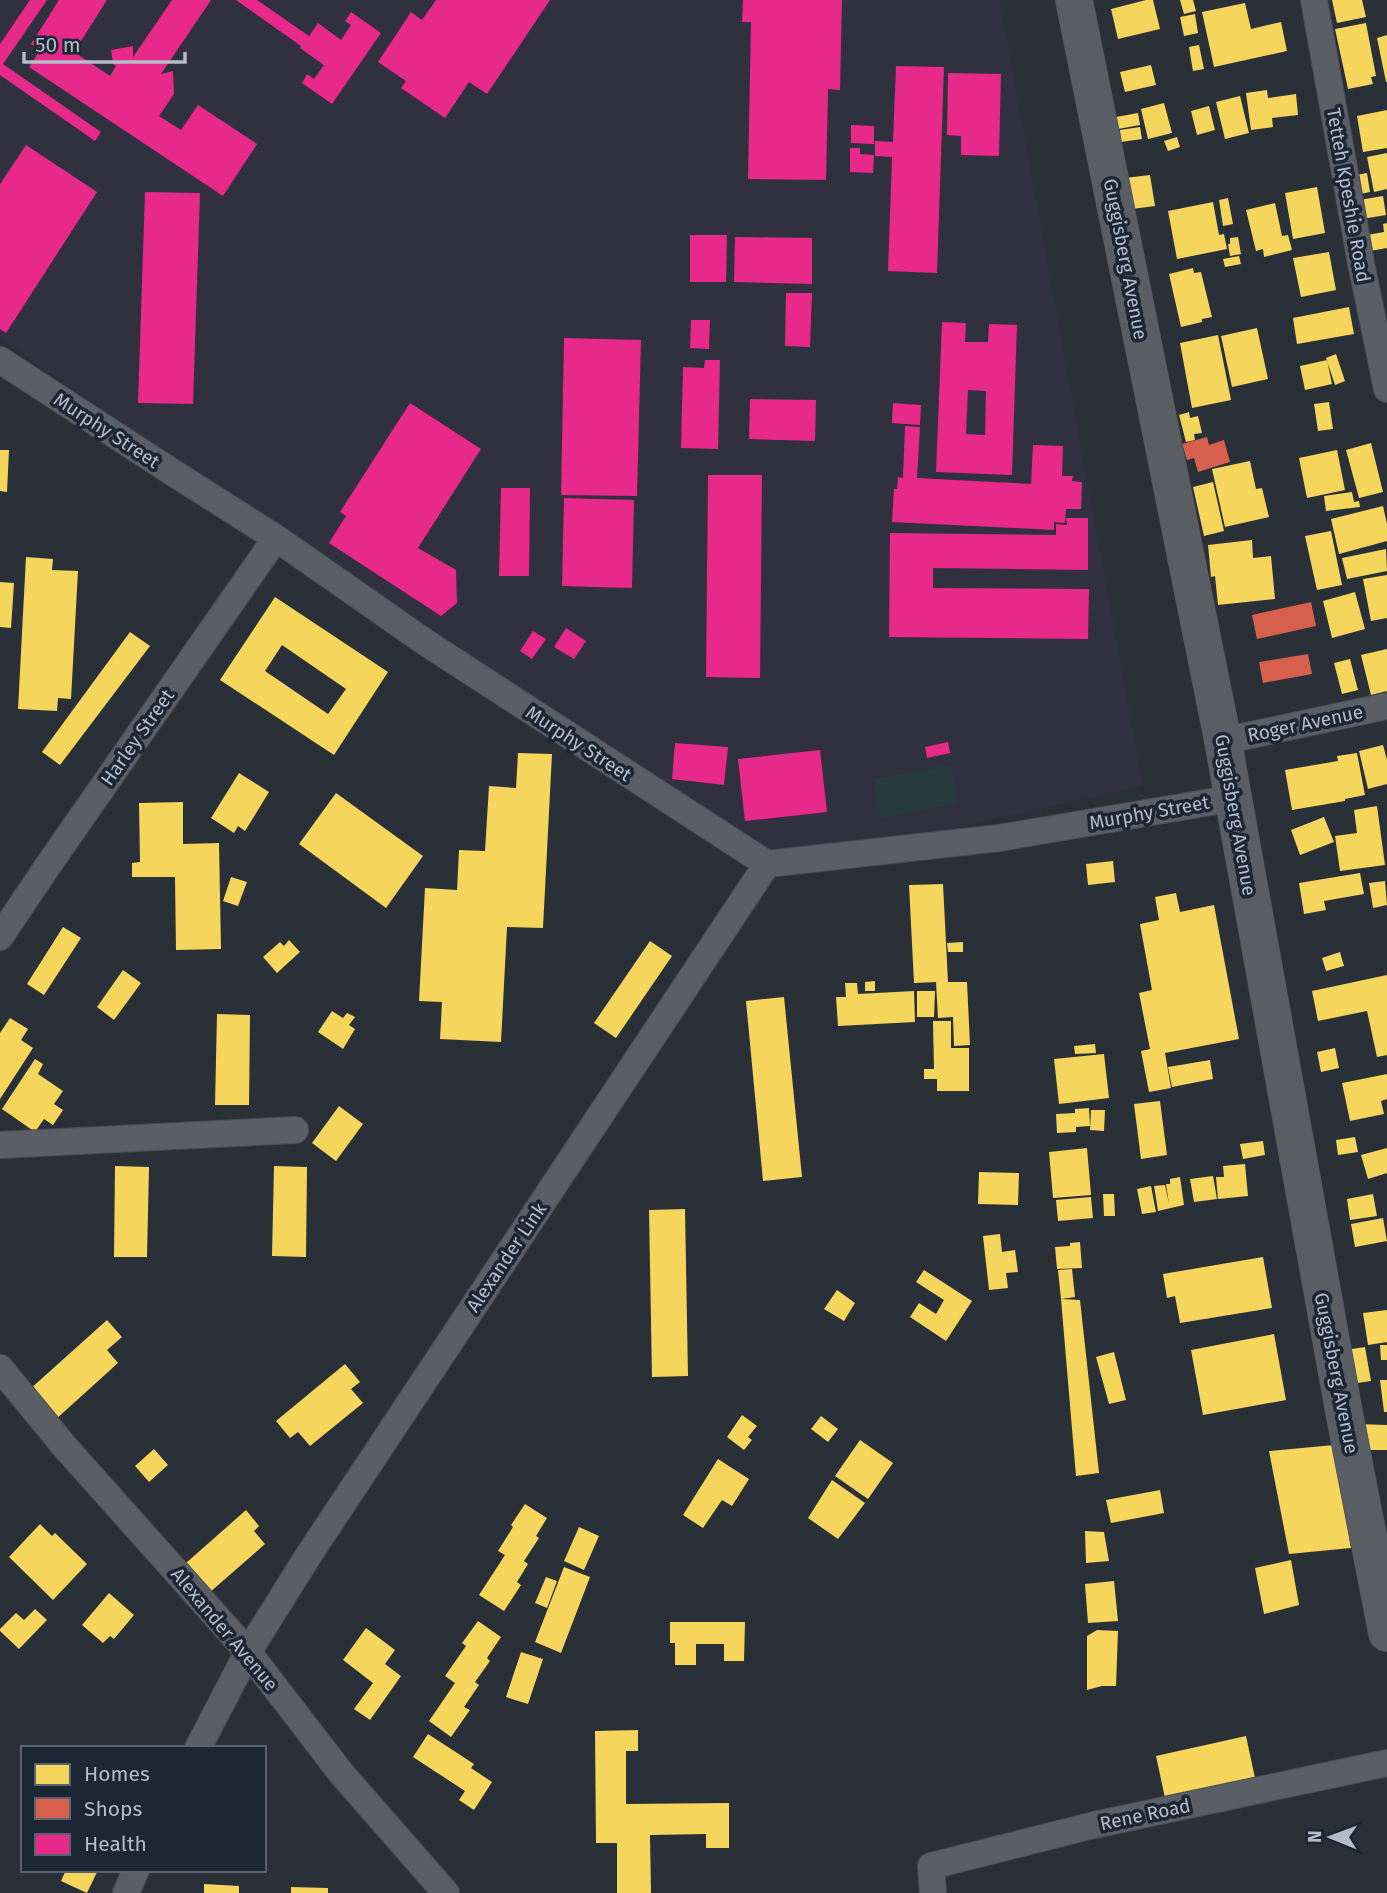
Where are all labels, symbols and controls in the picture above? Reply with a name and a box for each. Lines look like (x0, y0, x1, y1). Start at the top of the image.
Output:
scale bar (24, 21, 186, 65)
text: 50 m (35, 32, 81, 58)
street label: Tetteh Kpeshie Road (1322, 106, 1375, 284)
street label: Guggisberg Avenue (1099, 177, 1152, 342)
street label: Murphy Street (50, 388, 164, 473)
street label: Harley Street (96, 685, 179, 790)
street label: Roger Avenue (1245, 700, 1365, 747)
street label: Murphy Street (522, 701, 636, 786)
street label: Guggisberg Avenue (1210, 732, 1261, 898)
street label: Murphy Street (1087, 791, 1211, 834)
street label: Alexander Link (461, 1198, 552, 1316)
street label: Guggisberg Avenue (1310, 1291, 1363, 1456)
street label: Alexander Avenue (166, 1563, 283, 1696)
legend (21, 1746, 266, 1872)
text: Homes (84, 1761, 150, 1787)
street label: Rene Road (1098, 1794, 1192, 1835)
text: Shops (84, 1796, 142, 1822)
north arrow (1296, 1802, 1366, 1872)
text: N (1303, 1830, 1326, 1843)
text: Health (84, 1831, 147, 1857)

